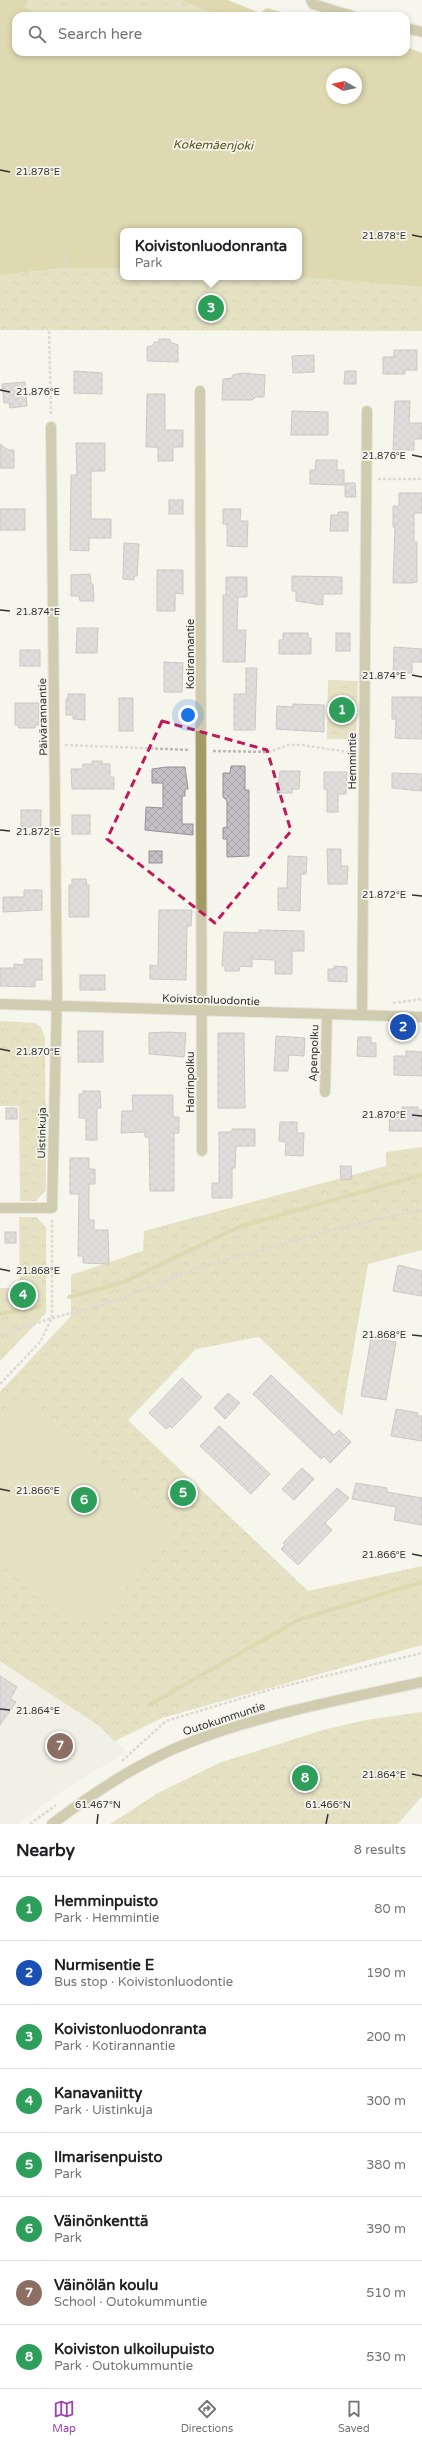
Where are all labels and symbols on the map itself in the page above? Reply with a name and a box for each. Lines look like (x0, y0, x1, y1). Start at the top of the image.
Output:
north arrow (326, 68, 362, 104)
water label: Kokemäenjoki (173, 137, 255, 153)
text: 21.878°E (16, 166, 60, 178)
text: 21.878°E (362, 230, 406, 242)
pin: 3 (198, 293, 224, 323)
text: 21.876°E (16, 386, 60, 398)
text: 21.876°E (362, 450, 406, 462)
text: 21.874°E (16, 606, 60, 618)
street label: Kotirannantie (184, 619, 197, 689)
text: 21.874°E (362, 670, 406, 682)
street label: Päivärannantie (36, 678, 50, 756)
pin: 1 (329, 695, 355, 725)
your location (178, 705, 198, 725)
street label: Hemmintie (346, 732, 359, 790)
text: 21.872°E (16, 826, 60, 838)
text: 21.872°E (362, 889, 406, 901)
street label: Koivistonluodontie (162, 992, 260, 1008)
pin: 2 (390, 1012, 416, 1042)
street label: Apenpolku (307, 1024, 321, 1082)
text: 21.870°E (16, 1046, 60, 1058)
street label: Harrinpolku (184, 1051, 197, 1113)
street label: Uistinkuja (35, 1107, 49, 1159)
text: 21.870°E (362, 1109, 406, 1121)
text: 21.868°E (16, 1265, 60, 1277)
pin: 4 (10, 1280, 36, 1310)
text: 21.868°E (362, 1329, 406, 1341)
pin: 5 (170, 1478, 196, 1508)
text: 21.866°E (16, 1485, 60, 1497)
pin: 6 (71, 1485, 97, 1515)
text: 21.866°E (362, 1549, 406, 1561)
street label: Outokummuntie (181, 1700, 267, 1738)
text: 21.864°E (16, 1705, 60, 1717)
pin: 7 (47, 1731, 73, 1761)
pin: 8 (292, 1763, 318, 1793)
text: 21.864°E (362, 1769, 406, 1781)
text: 61.467°N (75, 1799, 121, 1811)
text: 61.466°N (305, 1799, 351, 1811)

